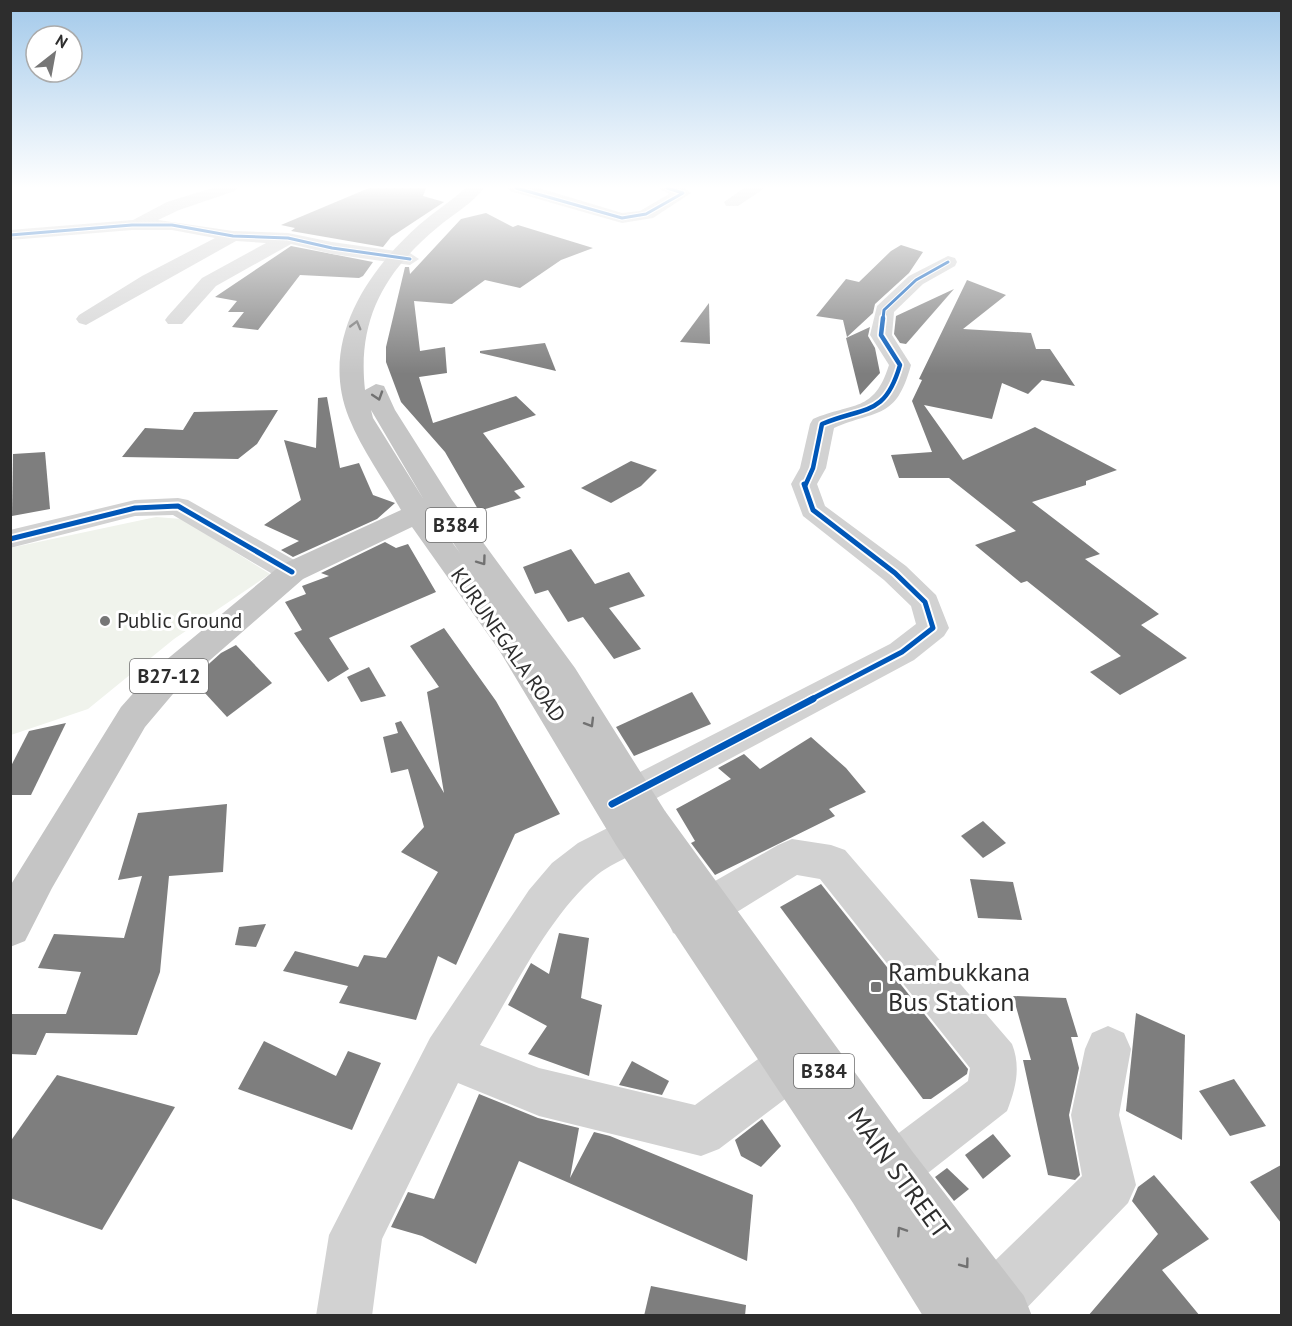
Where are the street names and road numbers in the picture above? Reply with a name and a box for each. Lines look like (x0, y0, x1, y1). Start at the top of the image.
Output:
road number: B384 (426, 508, 486, 542)
street label: KURUNEGALA ROAD (445, 562, 572, 727)
road number: B27-12 (130, 659, 208, 693)
road number: B384 (794, 1054, 854, 1088)
street label: MAIN STREET (841, 1101, 958, 1245)

